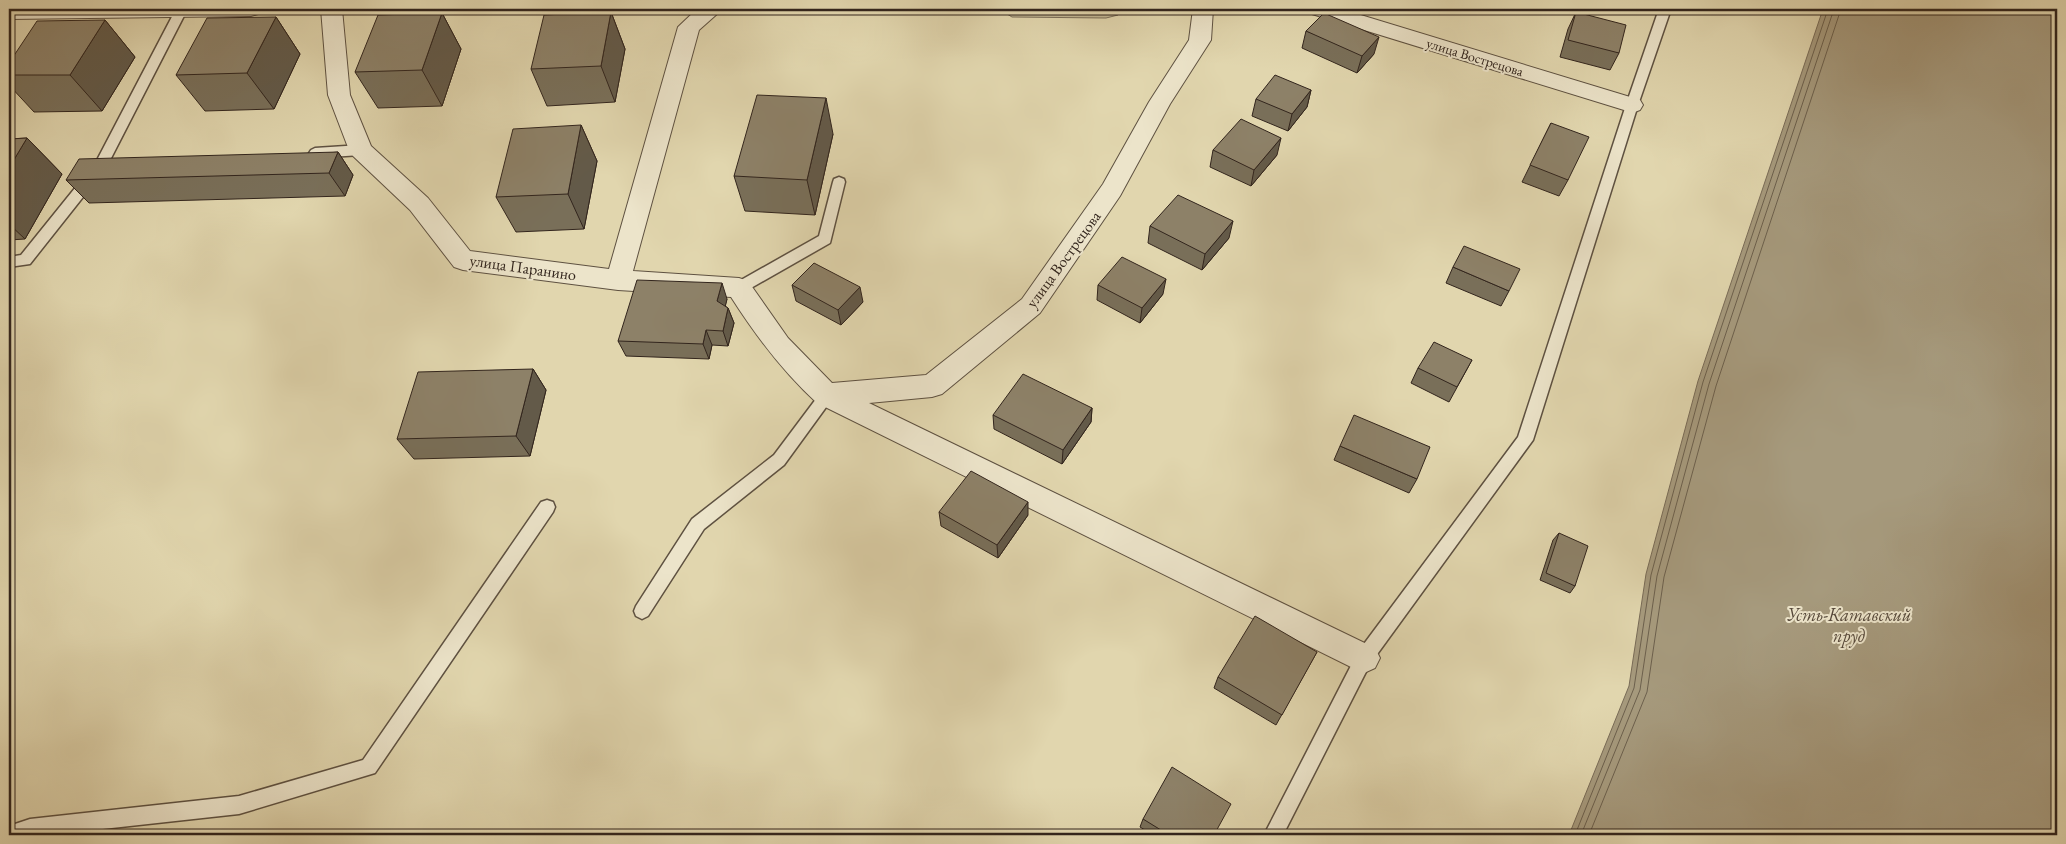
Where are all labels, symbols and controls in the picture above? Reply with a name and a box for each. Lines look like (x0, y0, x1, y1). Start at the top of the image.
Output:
street label: улица Вострецова (1424, 34, 1526, 80)
street label: улица Вострецова (1021, 206, 1106, 312)
street label: улица Паранино (468, 250, 578, 285)
water label: Усть-Катавский пруд (1787, 603, 1911, 648)

